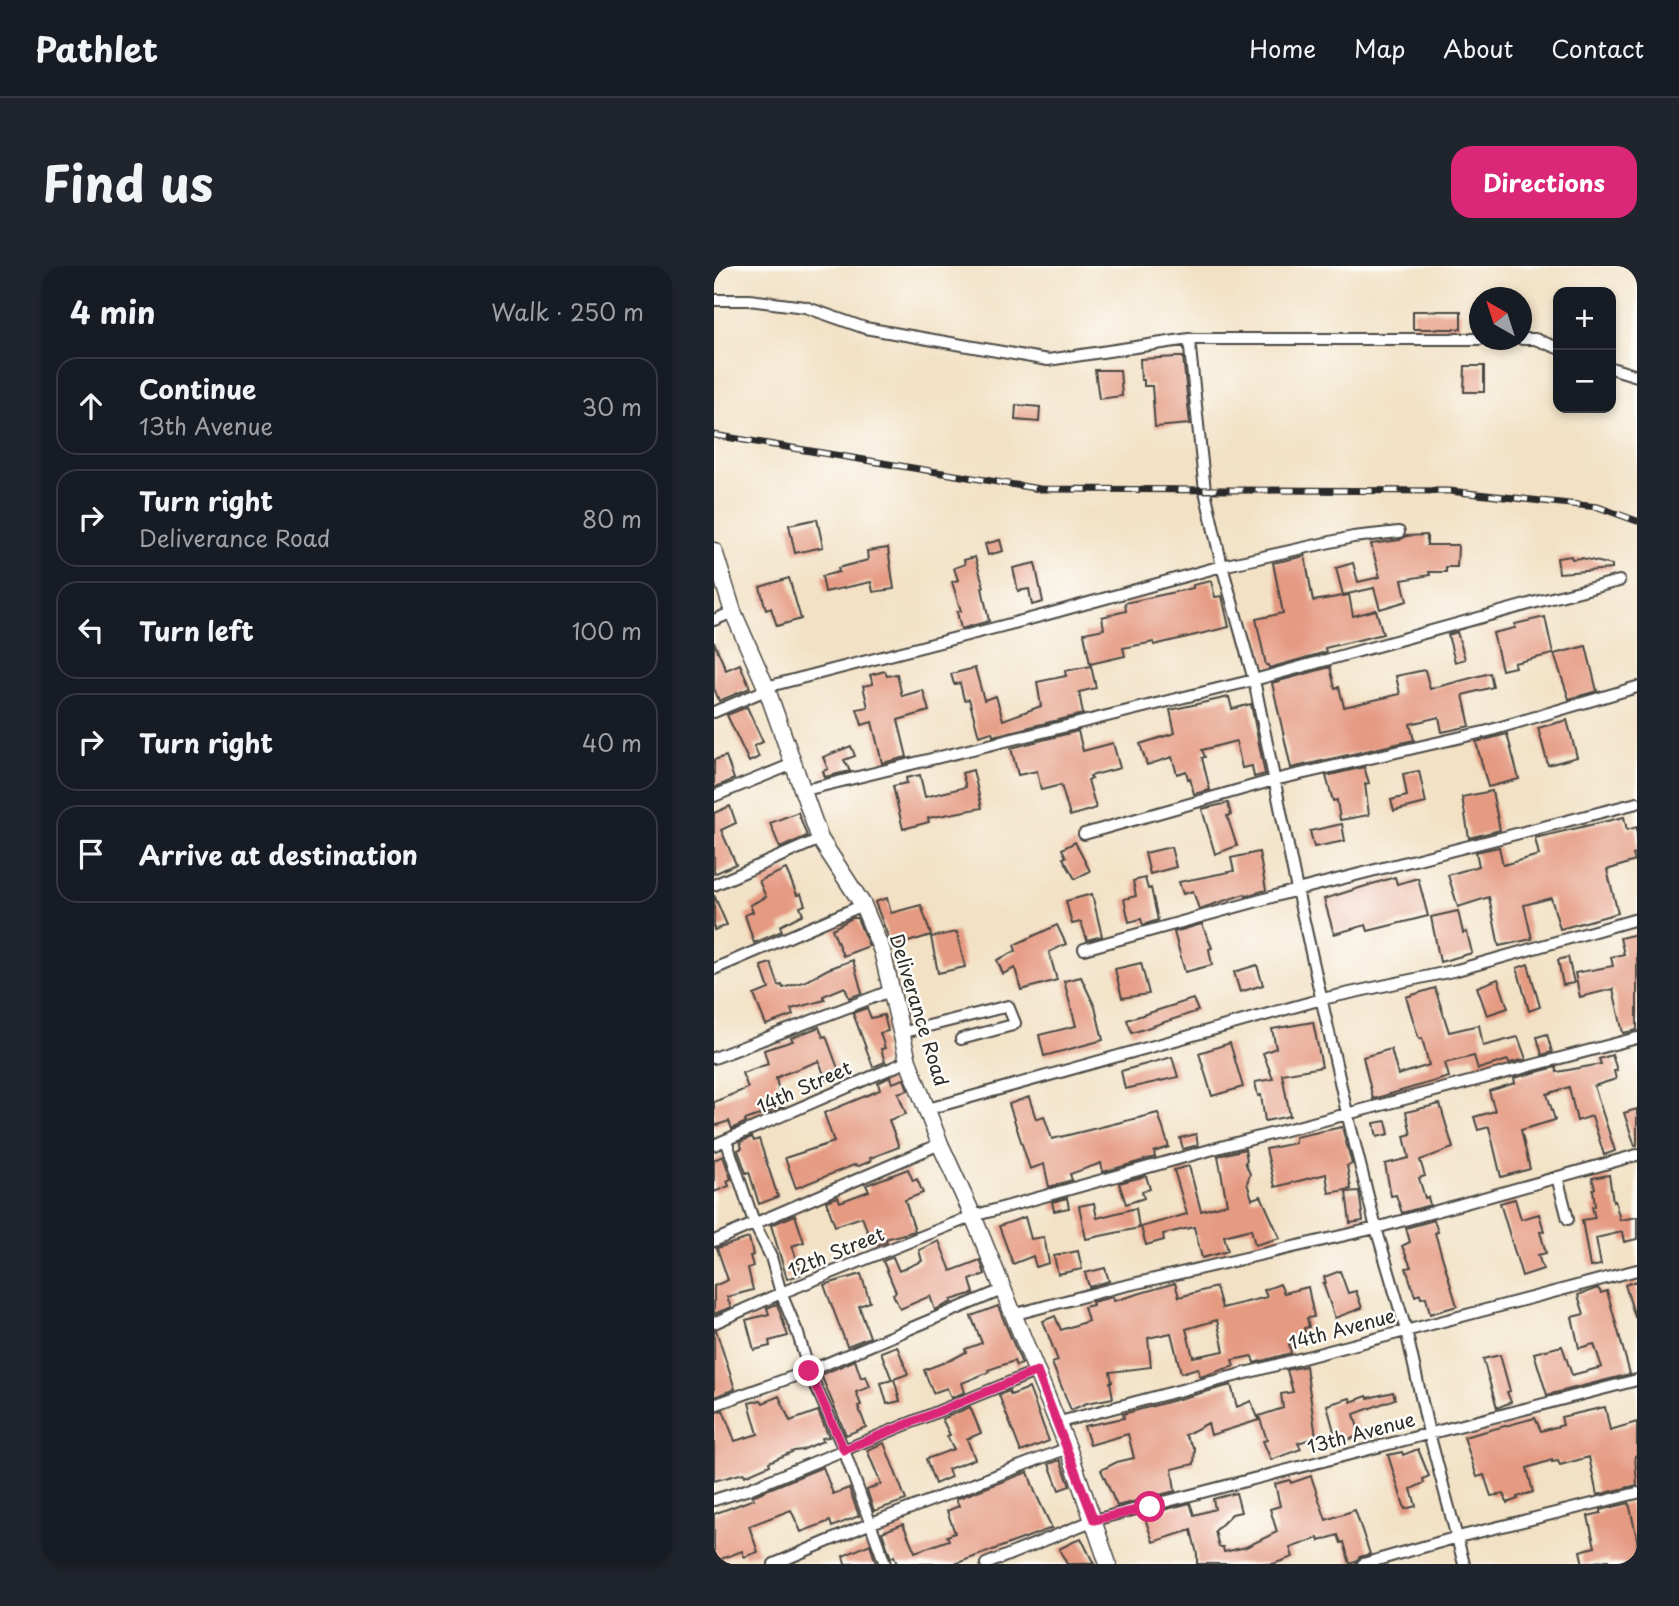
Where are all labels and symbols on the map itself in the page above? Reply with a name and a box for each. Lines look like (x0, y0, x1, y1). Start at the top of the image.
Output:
north arrow (1469, 287, 1532, 350)
street label: Deliverance Road (883, 930, 956, 1089)
street label: 14th Street (752, 1053, 856, 1119)
street label: 12th Street (783, 1219, 888, 1283)
street label: 14th Avenue (1285, 1300, 1398, 1356)
route end (793, 1355, 824, 1386)
street label: 13th Avenue (1304, 1404, 1418, 1460)
route start (1134, 1491, 1165, 1522)

